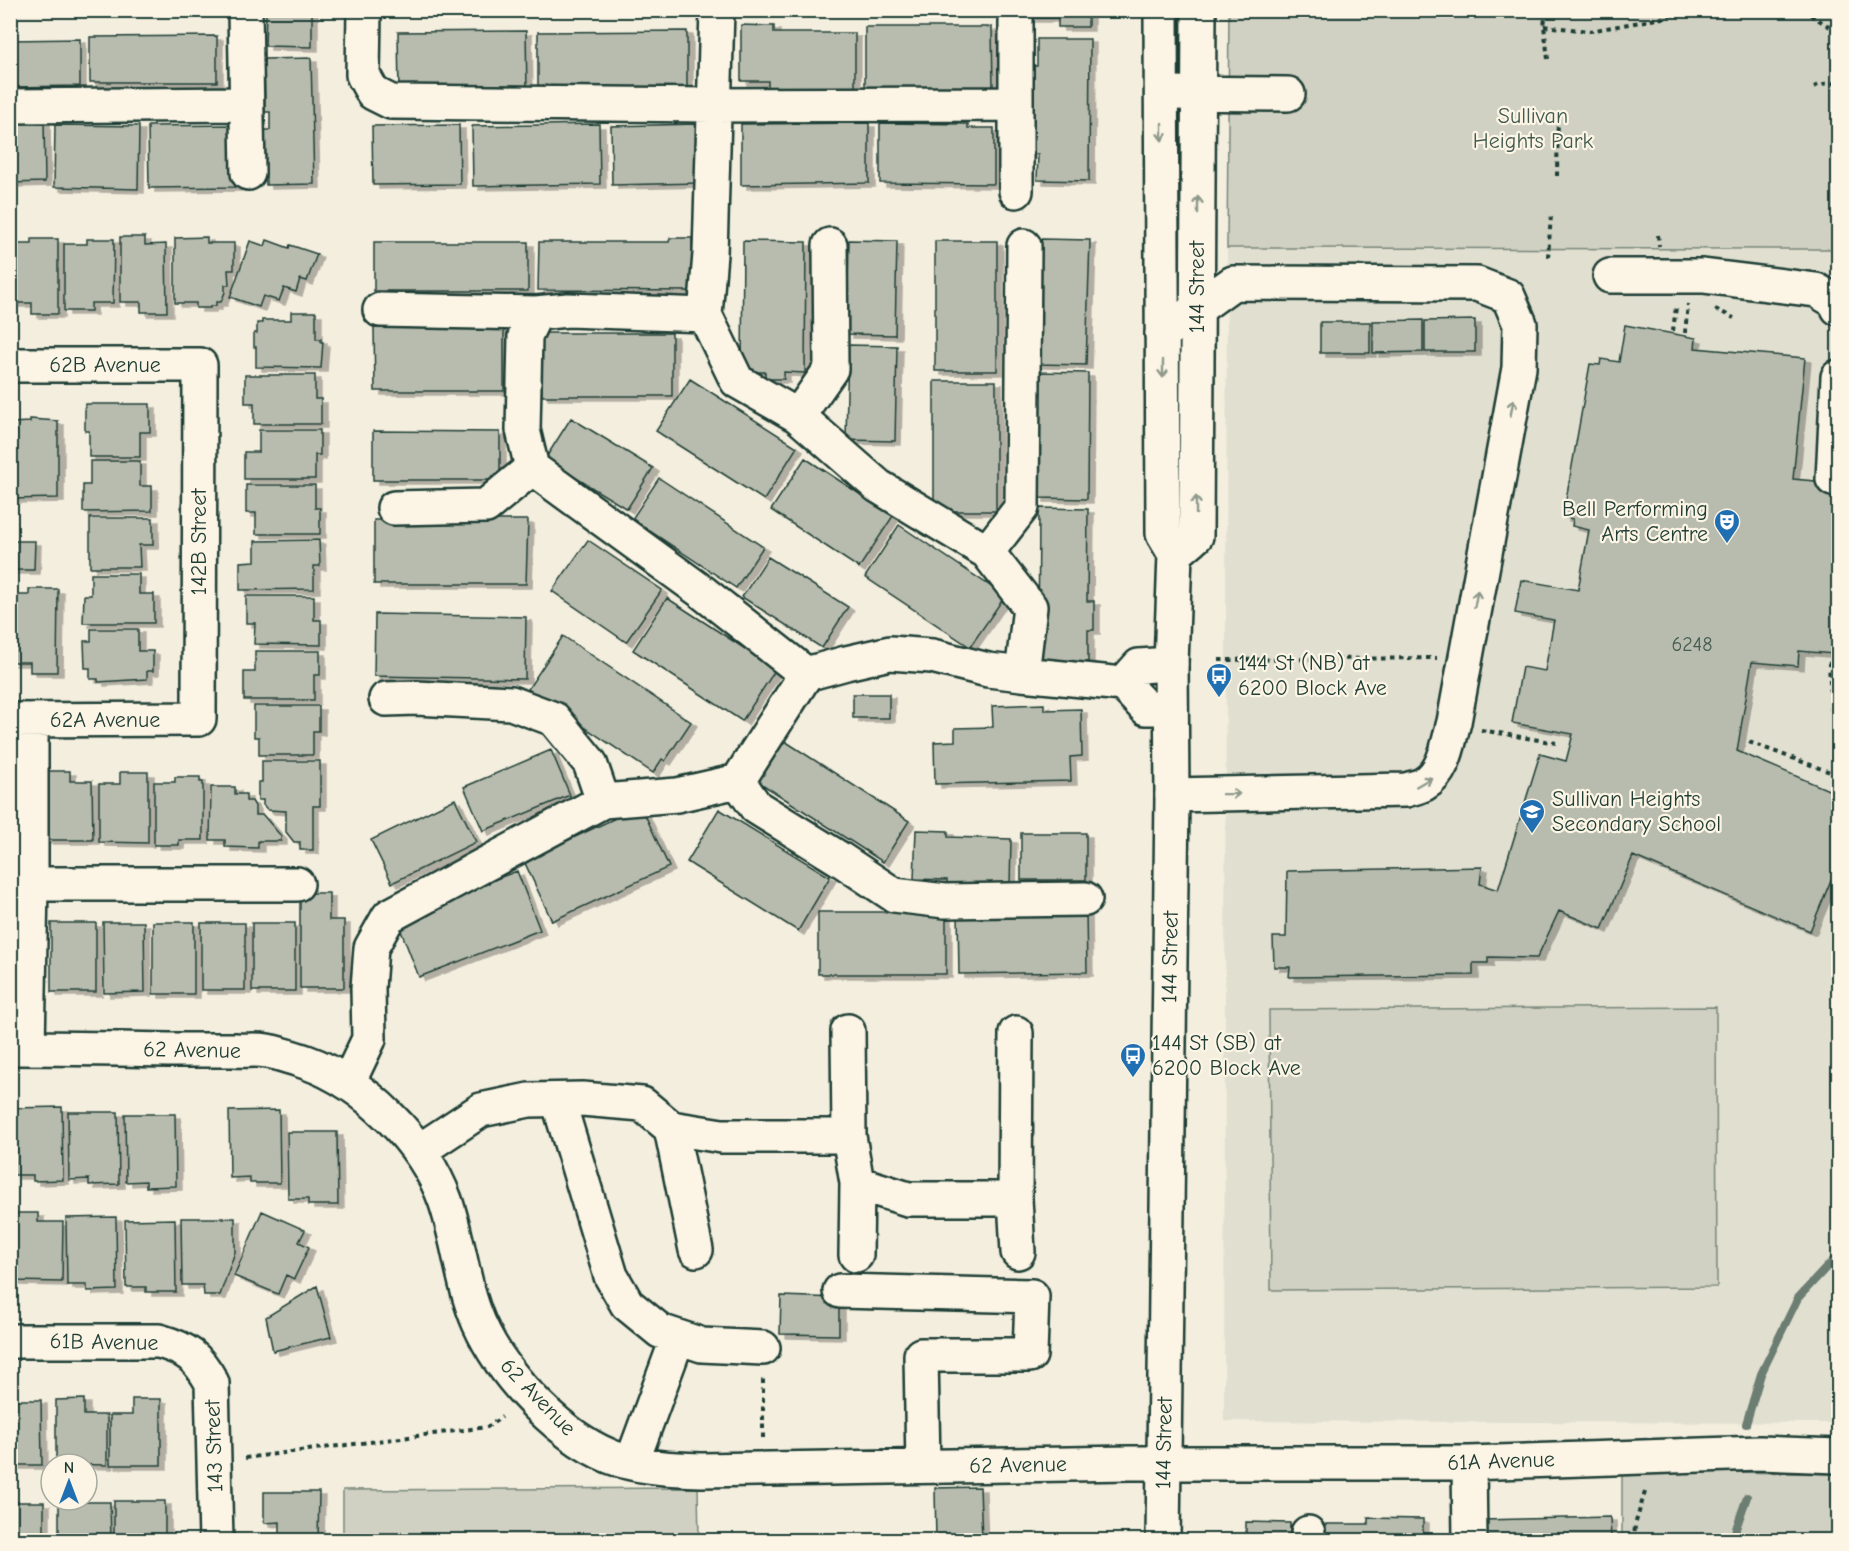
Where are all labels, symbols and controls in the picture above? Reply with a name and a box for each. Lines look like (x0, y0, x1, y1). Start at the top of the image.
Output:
park label: Sullivan Heights Park (1473, 103, 1593, 154)
one-way arrow (1156, 121, 1168, 141)
one-way arrow (1192, 195, 1204, 215)
street label: 144 Street (1184, 240, 1210, 333)
street label: 62B Avenue (49, 352, 161, 378)
one-way arrow (1157, 358, 1169, 378)
one-way arrow (1507, 398, 1518, 418)
street label: 142B Street (186, 488, 212, 595)
one-way arrow (1190, 495, 1202, 515)
place label: Bell Performing Arts Centre (1562, 496, 1708, 547)
theatre icon: Bell Performing Arts Centre (1712, 507, 1742, 545)
one-way arrow (1471, 590, 1482, 610)
house number: 6248 (1671, 633, 1713, 656)
place label: 144 St (NB) at 6200 Block Ave (1238, 650, 1387, 701)
bus stop icon: 144 St (NB) at 6200 Block Ave (1204, 661, 1234, 699)
street label: 62A Avenue (50, 707, 160, 733)
one-way arrow (1415, 776, 1432, 788)
place label: Sullivan Heights Secondary School (1552, 786, 1721, 837)
one-way arrow (1220, 789, 1240, 800)
school or university icon: Sullivan Heights Secondary School (1517, 797, 1547, 835)
street label: 144 Street (1156, 910, 1184, 1003)
place label: 144 St (SB) at 6200 Block Ave (1152, 1030, 1301, 1081)
street label: 62 Avenue (143, 1036, 241, 1064)
bus stop icon: 144 St (SB) at 6200 Block Ave (1118, 1041, 1148, 1079)
street label: 61B Avenue (49, 1328, 159, 1356)
street label: 62 Avenue (495, 1353, 581, 1441)
street label: 144 Street (1150, 1396, 1178, 1489)
street label: 143 Street (199, 1398, 229, 1493)
street label: 61A Avenue (1447, 1446, 1555, 1476)
street label: 62 Avenue (969, 1451, 1067, 1479)
north arrow (39, 1452, 99, 1512)
text: N (64, 1459, 74, 1477)

